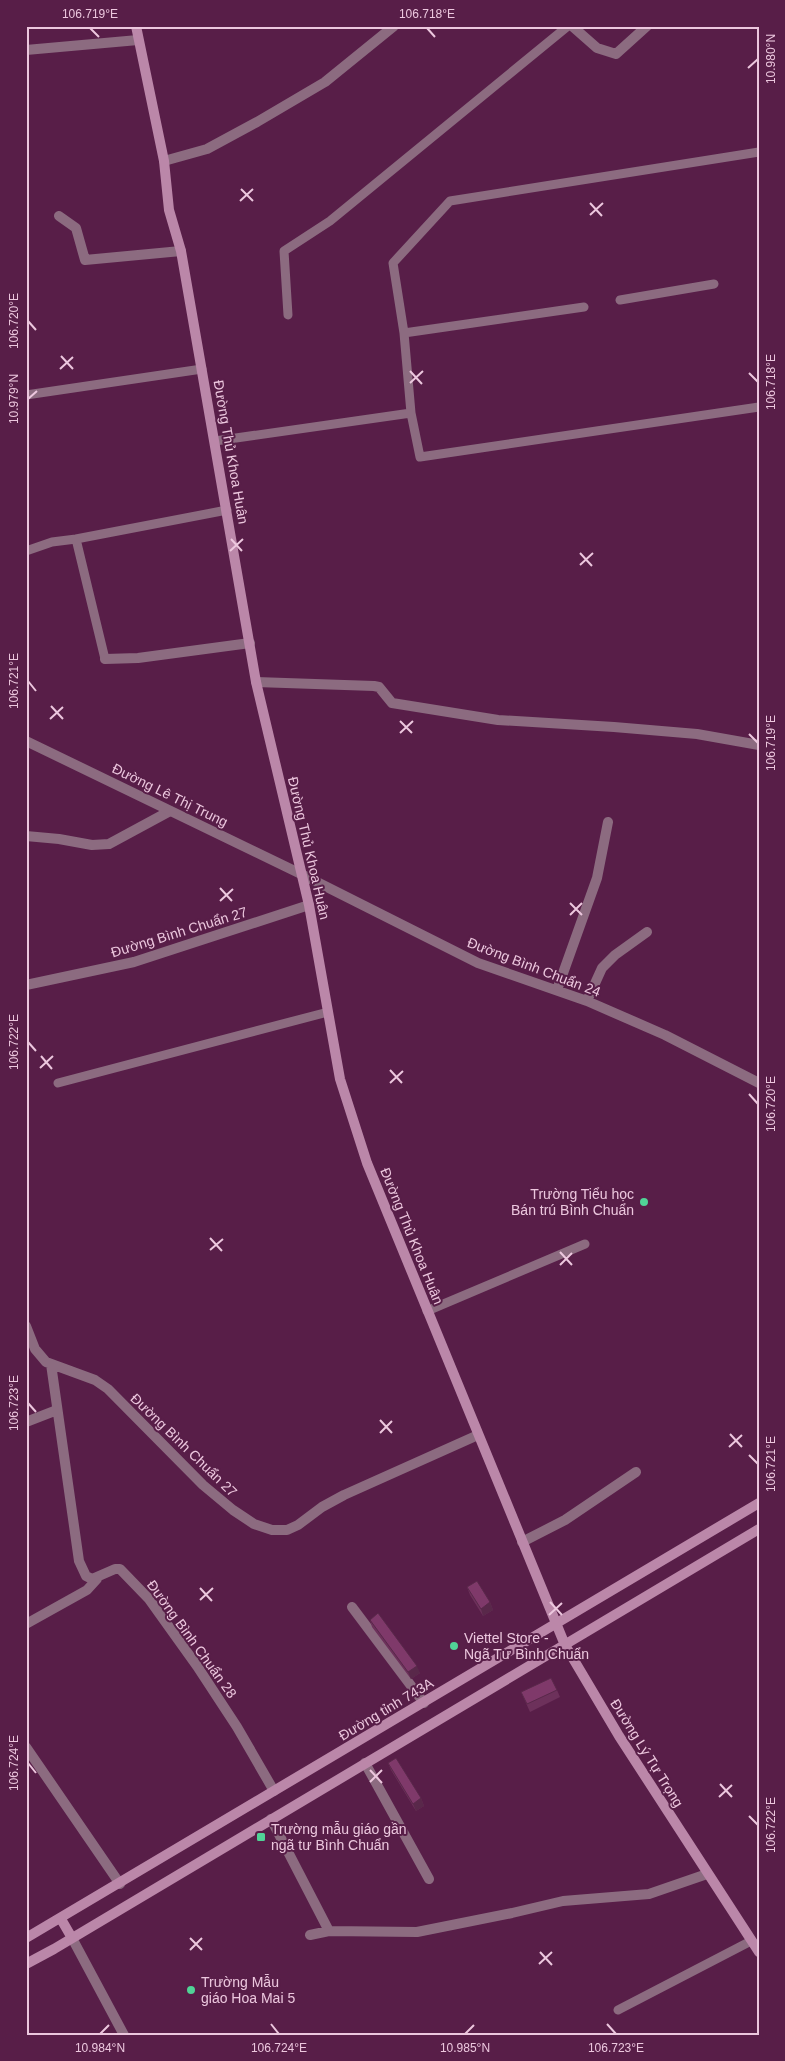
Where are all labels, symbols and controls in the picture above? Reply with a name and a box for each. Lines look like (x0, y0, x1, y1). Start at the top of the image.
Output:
text: 106.719°E (62, 7, 118, 21)
text: 106.718°E (399, 7, 455, 21)
text: 10.980°N (764, 34, 778, 84)
text: 106.720°E (7, 293, 21, 349)
text: 106.718°E (764, 354, 778, 410)
text: 10.979°N (7, 374, 21, 424)
street label: Đường Thủ Khoa Huân (210, 379, 252, 525)
text: 106.721°E (7, 653, 21, 709)
text: 106.719°E (764, 715, 778, 771)
street label: Đường Lê Thị Trung (110, 760, 230, 830)
street label: Đường Thủ Khoa Huân (285, 775, 333, 921)
street label: Đường Bình Chuẩn 27 (109, 904, 249, 960)
street label: Đường Bình Chuẩn 24 (465, 934, 603, 1000)
text: 106.722°E (7, 1014, 21, 1070)
text: 106.720°E (764, 1076, 778, 1132)
street label: Đường Thủ Khoa Huân (377, 1165, 447, 1307)
place label: Trường Tiểu học Bán trú Bình Chuẩn (511, 1186, 634, 1218)
marker: Trường Tiểu học Bán trú Bình Chuẩn (638, 1196, 650, 1208)
text: 106.723°E (7, 1375, 21, 1431)
street label: Đường Bình Chuẩn 27 (128, 1390, 241, 1500)
text: 106.721°E (764, 1436, 778, 1492)
street label: Đường Bình Chuẩn 28 (144, 1577, 240, 1701)
place label: Viettel Store - Ngã Tư Bình Chuẩn (464, 1630, 589, 1662)
marker: Viettel Store - Ngã Tư Bình Chuẩn (448, 1640, 460, 1652)
street label: Đường tỉnh 743A (336, 1674, 437, 1743)
street label: Đường Lý Tự Trọng (607, 1696, 687, 1810)
text: 106.724°E (7, 1735, 21, 1791)
text: 106.722°E (764, 1797, 778, 1853)
place label: Trường mẫu giáo gần ngã tư Bình Chuẩn (271, 1821, 407, 1853)
marker: Trường mẫu giáo gần ngã tư Bình Chuẩn (255, 1831, 267, 1843)
place label: Trường Mẫu giáo Hoa Mai 5 (201, 1974, 295, 2006)
marker: Trường Mẫu giáo Hoa Mai 5 (185, 1984, 197, 1996)
text: 10.984°N (75, 2041, 125, 2055)
text: 106.724°E (251, 2041, 307, 2055)
text: 10.985°N (440, 2041, 490, 2055)
text: 106.723°E (588, 2041, 644, 2055)

